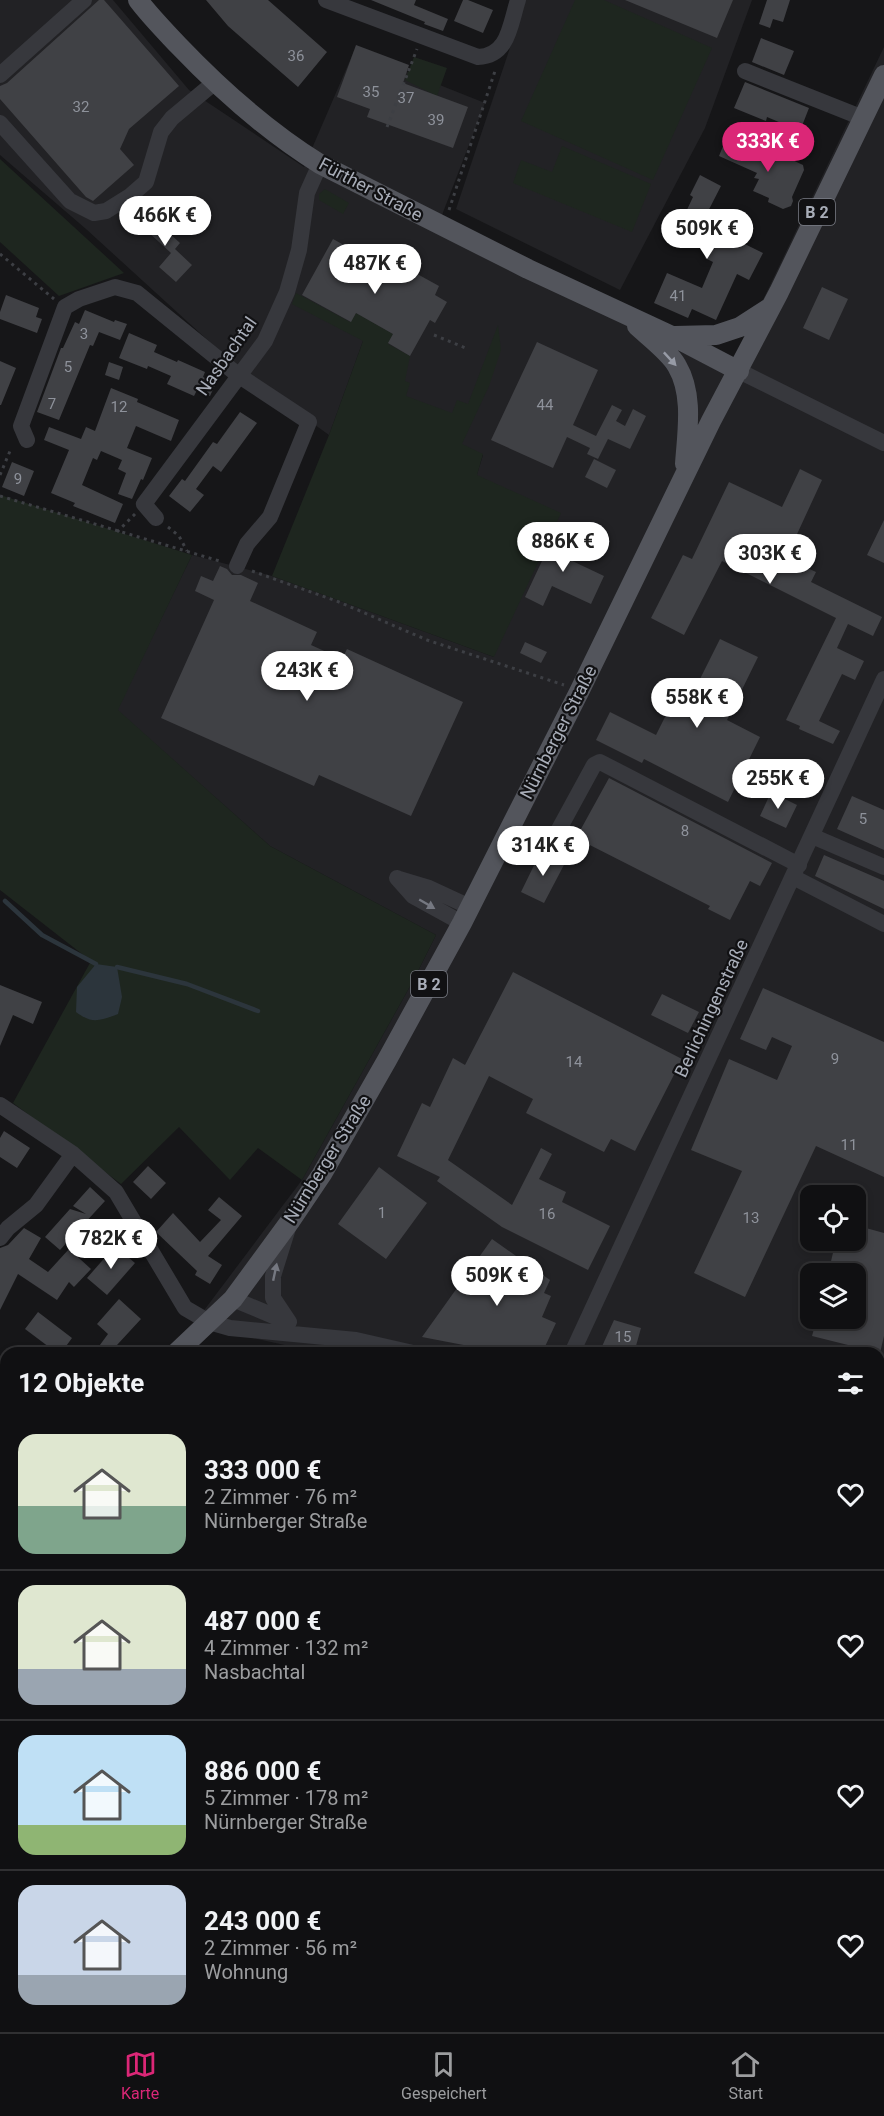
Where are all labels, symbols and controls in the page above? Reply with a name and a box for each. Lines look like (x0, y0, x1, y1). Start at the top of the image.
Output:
house number: 36 (288, 47, 304, 65)
house number: 35 (363, 83, 379, 101)
house number: 37 (398, 89, 414, 107)
house number: 32 (73, 98, 89, 116)
house number: 39 (428, 111, 444, 129)
pin: 333K € (719, 122, 817, 173)
text: 333K € (736, 129, 800, 153)
street label: Fürther Straße (316, 153, 426, 225)
pin: 466K € (116, 196, 214, 247)
road number: B 2 (799, 199, 835, 225)
text: 466K € (133, 203, 197, 227)
pin: 509K € (658, 209, 756, 260)
text: 509K € (675, 216, 739, 240)
pin: 487K € (326, 244, 424, 295)
text: 487K € (343, 251, 407, 275)
house number: 41 (670, 287, 686, 305)
street label: Nasbachtal (191, 313, 261, 399)
house number: 3 (80, 325, 88, 343)
one-way arrow (663, 351, 676, 366)
house number: 5 (64, 358, 72, 376)
house number: 7 (48, 395, 56, 413)
house number: 44 (537, 396, 554, 414)
house number: 12 (111, 398, 127, 416)
house number: 9 (14, 470, 22, 488)
pin: 886K € (514, 522, 612, 573)
text: 886K € (531, 529, 595, 553)
pin: 303K € (721, 534, 819, 585)
text: 303K € (738, 541, 802, 565)
pin: 243K € (258, 651, 356, 702)
text: 243K € (275, 658, 339, 682)
street label: Nürnberger Straße (515, 662, 601, 802)
pin: 558K € (648, 678, 746, 729)
text: 558K € (665, 685, 729, 709)
pin: 255K € (729, 759, 827, 810)
text: 255K € (746, 766, 810, 790)
house number: 5 (859, 810, 867, 828)
house number: 8 (681, 822, 689, 840)
pin: 314K € (494, 826, 592, 877)
text: 314K € (511, 833, 575, 857)
one-way arrow (419, 899, 436, 909)
street label: Berlichingenstraße (670, 936, 752, 1080)
road number: B 2 (411, 971, 447, 997)
house number: 9 (831, 1050, 839, 1068)
house number: 14 (566, 1053, 583, 1071)
street label: Nürnberger Straße (279, 1091, 375, 1227)
house number: 11 (841, 1136, 857, 1154)
map controls (800, 1185, 866, 1329)
button: locate (800, 1185, 866, 1251)
house number: 1 (378, 1204, 386, 1222)
house number: 16 (539, 1205, 555, 1223)
house number: 13 (743, 1209, 759, 1227)
pin: 782K € (62, 1219, 160, 1270)
text: 782K € (79, 1226, 143, 1250)
pin: 509K € (448, 1256, 546, 1307)
one-way arrow (271, 1263, 280, 1282)
text: 509K € (465, 1263, 529, 1287)
button: layers (800, 1263, 866, 1329)
house number: 15 (615, 1328, 631, 1346)
icon: filters (834, 1367, 867, 1400)
text: 12 Objekte (18, 1368, 144, 1398)
text: 333 000 € (204, 1455, 321, 1485)
icon: home (66, 1458, 138, 1530)
icon: heart (834, 1478, 867, 1511)
text: 2 Zimmer · 76 m² (204, 1485, 357, 1509)
text: Nürnberger Straße (204, 1509, 367, 1533)
text: 487 000 € (204, 1606, 321, 1636)
icon: home (66, 1609, 138, 1681)
icon: heart (834, 1629, 867, 1662)
text: 4 Zimmer · 132 m² (204, 1636, 368, 1660)
text: Nasbachtal (204, 1660, 305, 1684)
text: 886 000 € (204, 1756, 321, 1786)
icon: home (66, 1759, 138, 1831)
icon: heart (834, 1779, 867, 1812)
text: 5 Zimmer · 178 m² (204, 1786, 368, 1810)
text: Nürnberger Straße (204, 1810, 367, 1834)
text: 243 000 € (204, 1906, 321, 1936)
icon: home (66, 1909, 138, 1981)
icon: heart (834, 1929, 867, 1962)
text: 2 Zimmer · 56 m² (204, 1936, 357, 1960)
text: Wohnung (204, 1960, 288, 1984)
tab: Karte (121, 2048, 159, 2103)
tab: Gespeichert (401, 2048, 487, 2103)
tab: Start (729, 2048, 763, 2103)

